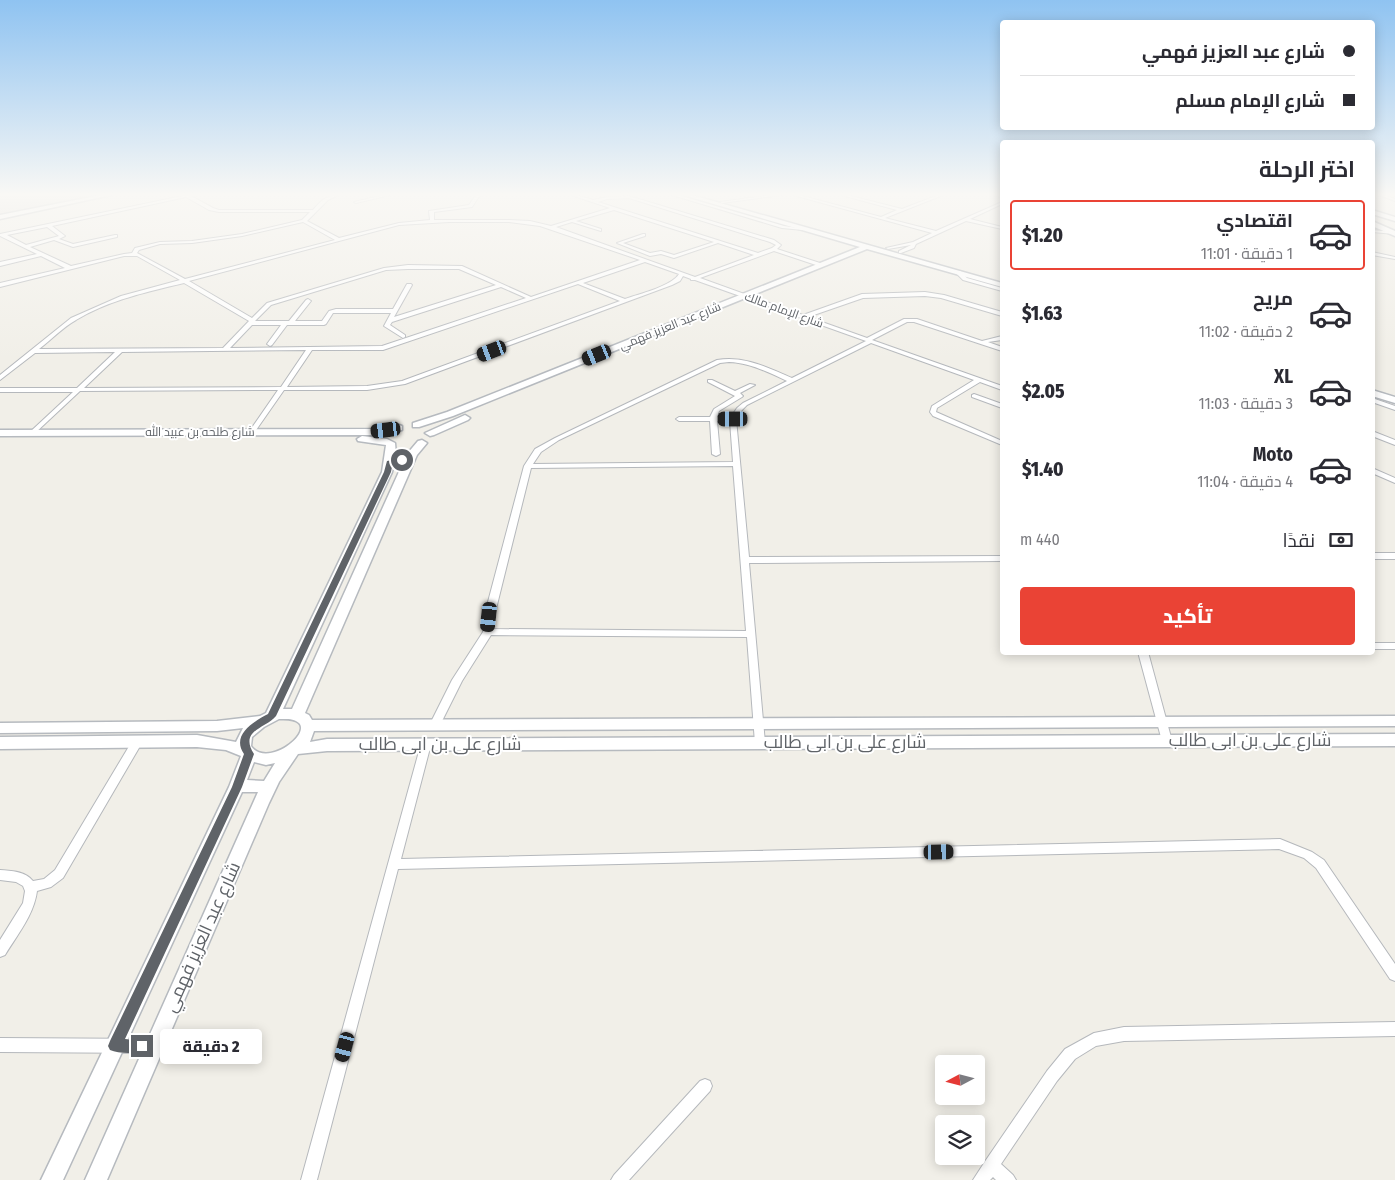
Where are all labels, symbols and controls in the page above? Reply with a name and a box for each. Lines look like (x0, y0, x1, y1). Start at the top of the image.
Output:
text: شارع عبد العزيز فهمي (1142, 40, 1325, 63)
text: شارع الإمام مسلم (1175, 89, 1325, 112)
text: اختر الرحلة (1259, 156, 1355, 183)
text: اقتصادي (1217, 209, 1293, 232)
icon: car (1308, 213, 1353, 258)
text: $1.20 (1022, 224, 1063, 247)
text: 1 دقيقة · 11:01 (1201, 244, 1293, 263)
text: مريح (1253, 287, 1293, 310)
street label: شارع الإمام مالك (742, 289, 825, 332)
icon: car (1308, 291, 1353, 336)
street label: شارع عبد العزيز فهمي (617, 299, 724, 356)
text: $1.63 (1022, 302, 1062, 325)
text: 2 دقيقة · 11:02 (1199, 322, 1293, 341)
car (475, 339, 508, 363)
car (580, 342, 613, 368)
text: XL (1274, 365, 1293, 388)
icon: car (1308, 369, 1353, 414)
text: $2.05 (1022, 380, 1064, 403)
text: 3 دقيقة · 11:03 (1198, 394, 1293, 413)
car (718, 412, 748, 427)
car (370, 421, 401, 439)
street label: شارع طلحه بن عبيد الله (145, 424, 255, 440)
text: Moto (1253, 443, 1293, 466)
icon: car (1308, 447, 1353, 492)
route start (391, 449, 413, 471)
text: $1.40 (1022, 458, 1064, 481)
text: 4 دقيقة · 11:04 (1197, 472, 1293, 491)
icon: cash (1327, 526, 1355, 554)
text: نقدًا (1283, 529, 1315, 552)
text: 440 m (1020, 530, 1060, 549)
button: تأكيد (1020, 587, 1355, 645)
car (479, 601, 498, 633)
street label: شارع على بن ابى طالب (1169, 729, 1331, 752)
street label: شارع على بن ابى طالب (764, 731, 926, 754)
street label: شارع على بن ابى طالب (359, 733, 521, 756)
car (923, 844, 954, 860)
street label: شارع عبد العزيز فهمي (159, 858, 248, 1017)
callout: 2 دقيقة (160, 1028, 262, 1064)
car (333, 1031, 356, 1063)
route end (131, 1035, 153, 1057)
text: 2 دقيقة (182, 1037, 240, 1056)
north arrow (935, 1055, 985, 1105)
map controls (935, 1055, 985, 1165)
button: layers (935, 1115, 985, 1165)

